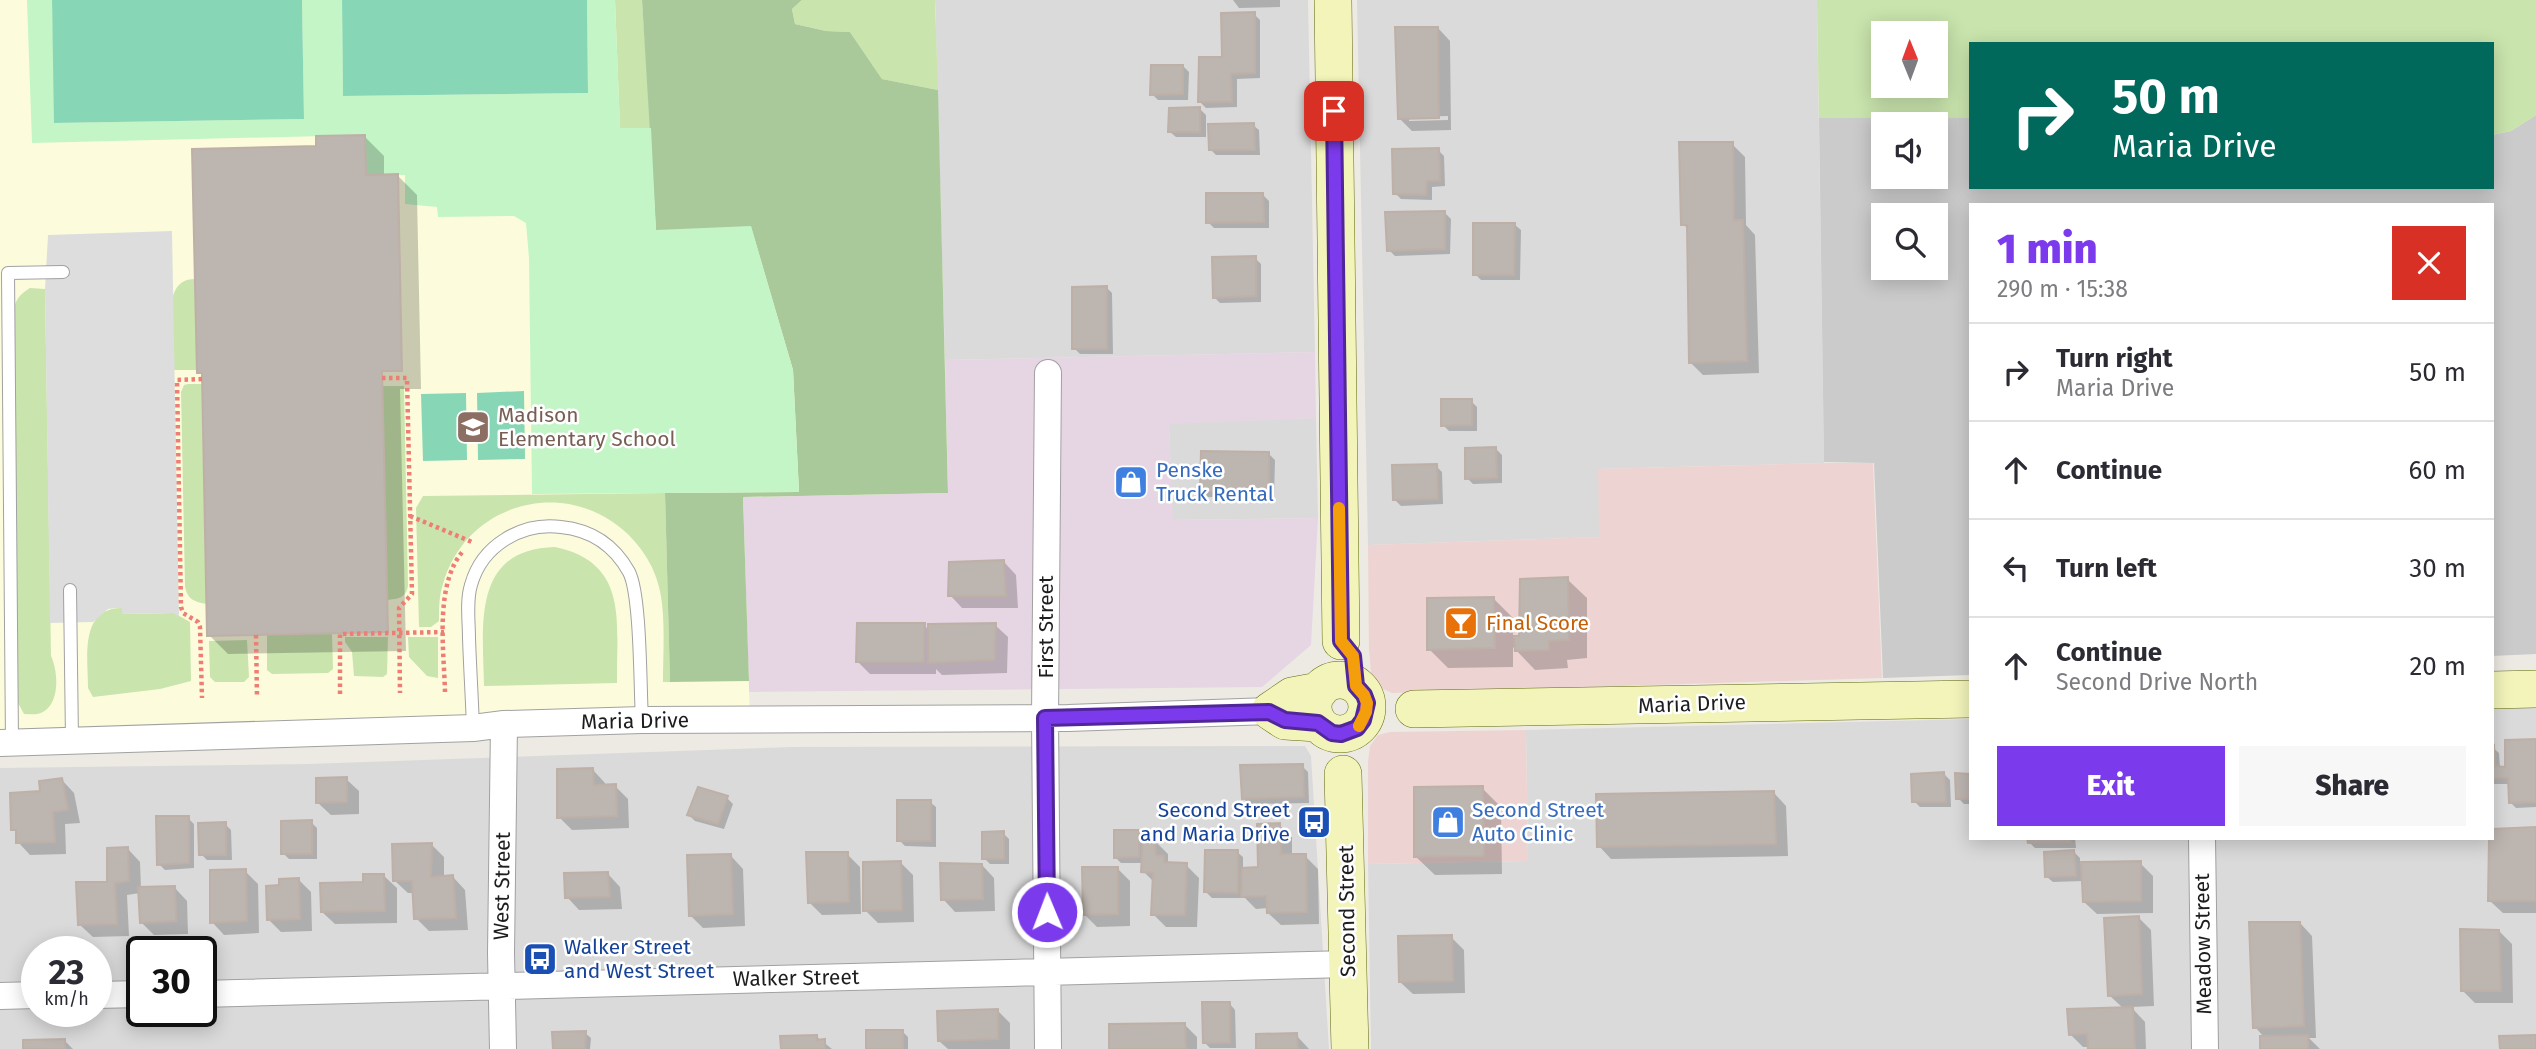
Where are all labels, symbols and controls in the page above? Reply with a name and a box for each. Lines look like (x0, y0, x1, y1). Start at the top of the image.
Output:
north arrow (1871, 21, 1948, 98)
map controls (1871, 21, 1948, 280)
text: 50 m (2112, 67, 2220, 126)
icon: right (1997, 70, 2088, 161)
pin (1304, 81, 1364, 141)
icon: arrive (1315, 92, 1353, 130)
button: sound (1871, 112, 1948, 189)
text: Maria Drive (2112, 127, 2277, 165)
button: search (1871, 203, 1948, 280)
text: 1 min (1997, 224, 2098, 274)
button: close (2392, 226, 2466, 300)
text: 290 m · 15:38 (1997, 275, 2128, 303)
text: Turn right (2056, 343, 2173, 374)
icon: right (1997, 353, 2035, 391)
text: 50 m (2409, 357, 2466, 388)
text: Maria Drive (2056, 374, 2174, 402)
place label: Madison Elementary School (498, 402, 676, 452)
school or university icon: Madison Elementary School (454, 408, 492, 446)
icon: ahead (1997, 451, 2035, 489)
text: Continue (2056, 455, 2162, 486)
text: 60 m (2408, 455, 2466, 486)
place label: Penske Truck Rental (1156, 457, 1274, 507)
shop icon: Penske Truck Rental (1112, 463, 1150, 501)
icon: left (1997, 549, 2035, 587)
text: Turn left (2056, 553, 2157, 584)
text: 30 m (2409, 553, 2466, 584)
street label: First Street (1033, 575, 1059, 679)
bar icon: Final Score (1442, 604, 1480, 642)
place label: Final Score (1486, 610, 1589, 636)
text: Continue (2056, 637, 2162, 668)
icon: ahead (1997, 647, 2035, 685)
text: 20 m (2409, 651, 2466, 682)
text: Second Drive North (2056, 668, 2258, 696)
street label: Maria Drive (1638, 689, 1746, 719)
street label: Maria Drive (581, 707, 689, 735)
button: Exit (1997, 746, 2225, 826)
button: Share (2239, 746, 2466, 826)
place label: Second Street and Maria Drive (1140, 797, 1290, 847)
place label: Second Street Auto Clinic (1472, 797, 1605, 847)
bus stop icon: Second Street and Maria Drive (1295, 803, 1333, 841)
shop icon: Second Street Auto Clinic (1429, 803, 1467, 841)
street label: West Street (488, 831, 516, 940)
street label: Second Street (1333, 844, 1361, 977)
street label: Meadow Street (2189, 873, 2217, 1015)
position arrow (1010, 875, 1084, 949)
place label: Walker Street and West Street (564, 934, 715, 984)
speed limit sign: 30 (126, 936, 217, 1027)
bus stop icon: Walker Street and West Street (521, 940, 559, 978)
text: 23 (48, 951, 85, 993)
street label: Walker Street (732, 964, 860, 992)
text: km/h (44, 988, 89, 1010)

